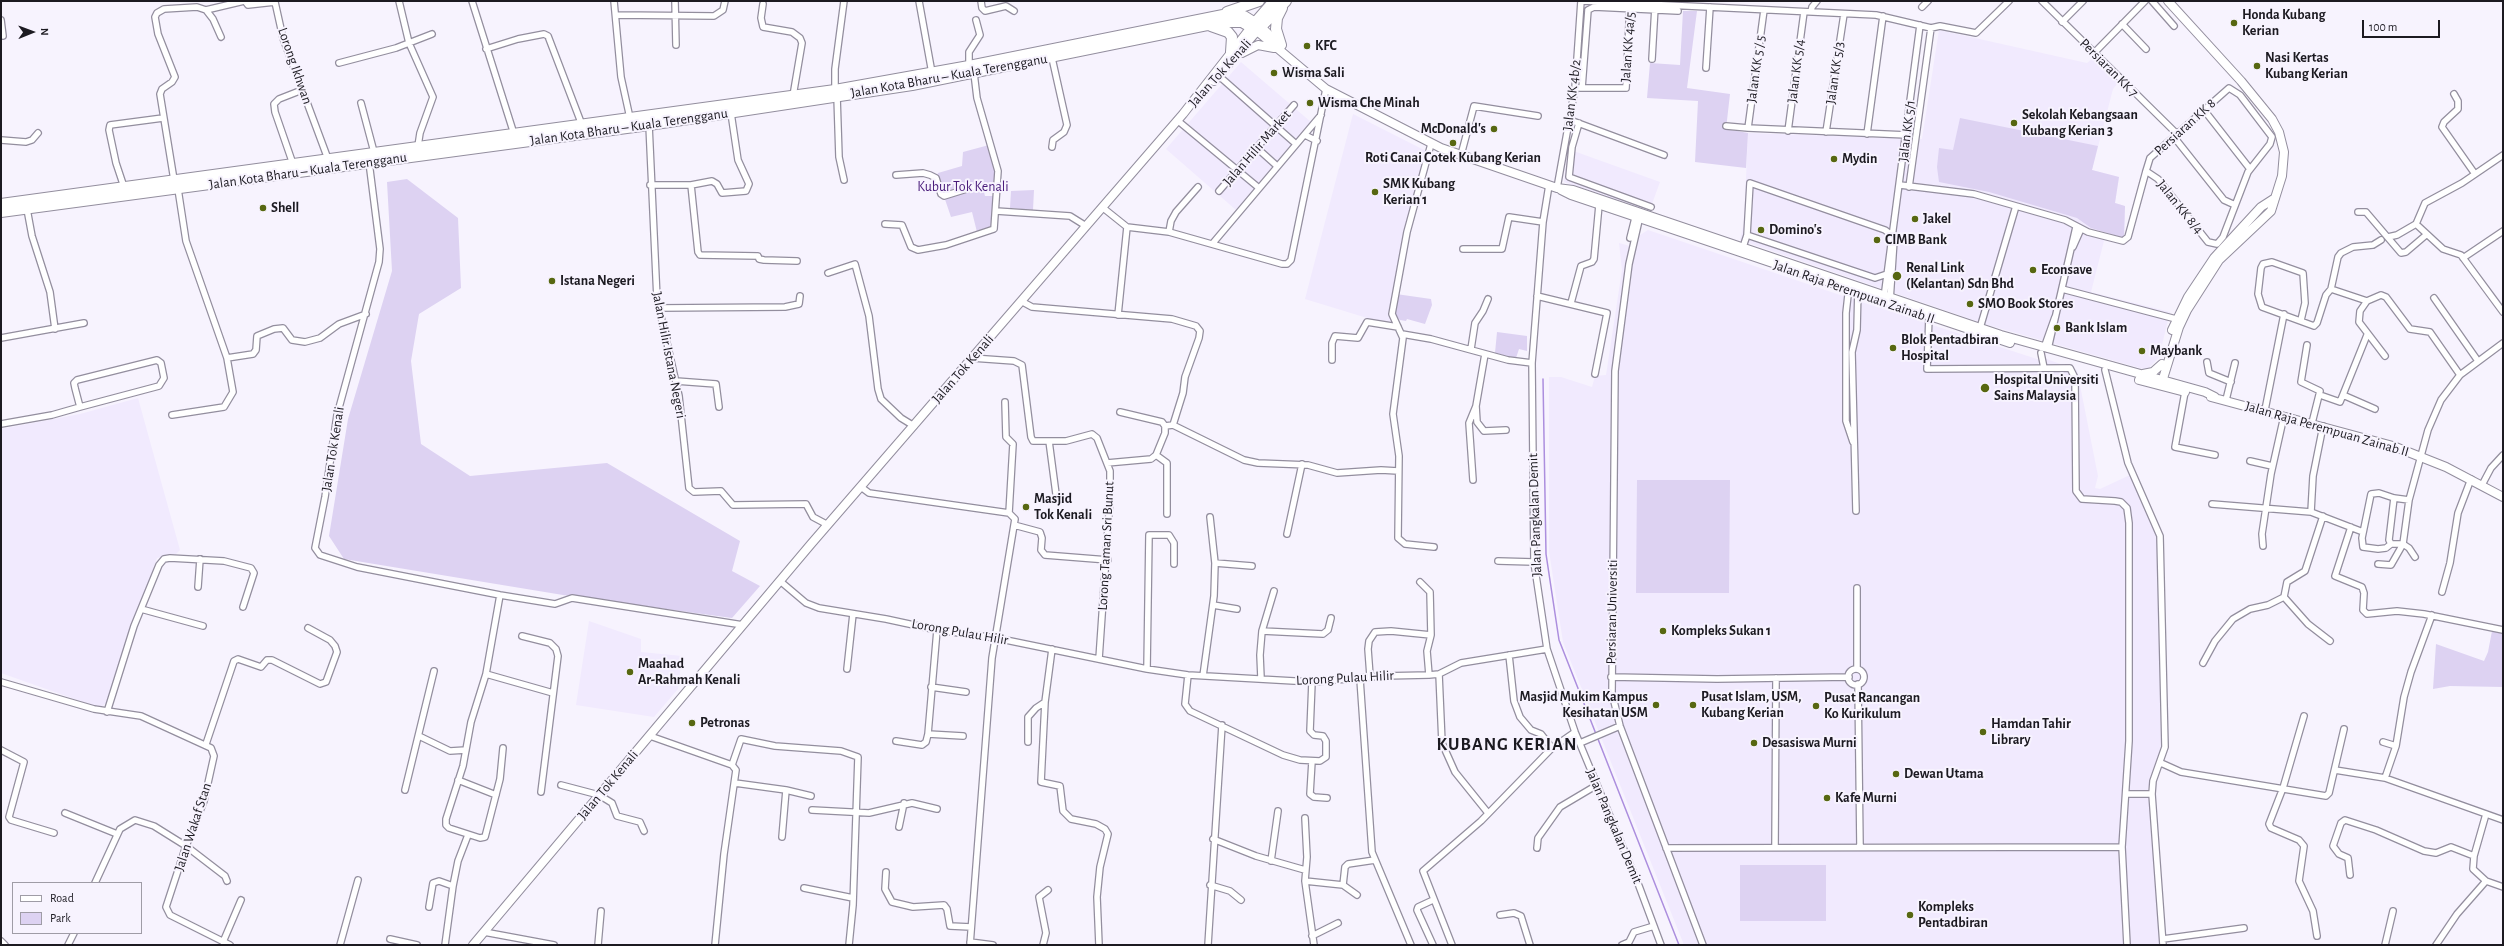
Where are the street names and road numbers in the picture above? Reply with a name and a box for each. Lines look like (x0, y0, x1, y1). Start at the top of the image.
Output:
street label: Jalan KK 4a/5 (1617, 11, 1639, 83)
street label: Lorong Ikhwan (274, 26, 316, 106)
street label: Jalan KK 5 / 5 (1743, 34, 1769, 104)
street label: Persiaran KK 7 (2076, 35, 2142, 101)
street label: Jalan Tok Kenali (1185, 36, 1255, 110)
street label: Jalan KK 5/4 (1784, 38, 1808, 104)
street label: Jalan KK 5/3 (1822, 41, 1848, 105)
street label: Jalan Kota Bharu – Kuala Terengganu (849, 50, 1049, 102)
street label: Jalan KK 4b/2 (1559, 58, 1585, 132)
street label: Persiaran KK 8 (2151, 95, 2219, 159)
street label: Jalan KK 5/1 (1895, 99, 1919, 163)
street label: Jalan Kota Bharu – Kuala Terengganu (529, 105, 729, 149)
street label: Jalan Hilir Market (1219, 107, 1295, 189)
street label: Jalan Kota Bharu – Kuala Terengganu (208, 149, 408, 193)
street label: Jalan KK 8/4 (2153, 177, 2207, 237)
street label: Jalan Raja Perempuan Zainab II (1771, 256, 1937, 328)
street label: Jalan Hilir Istana Negeri (648, 290, 690, 420)
street label: Jalan Tok Kenali (929, 331, 997, 407)
street label: Jalan Raja Perempuan Zainab II (2243, 398, 2411, 460)
street label: Jalan Tok Kenali (318, 405, 348, 493)
street label: Jalan Pangkalan Demit (1524, 453, 1546, 577)
street label: Lorong Taman Sri Bunut (1094, 481, 1118, 611)
street label: Persiaran Universiti (1603, 559, 1621, 665)
street label: Lorong Pulau Hilir (910, 615, 1010, 649)
street label: Lorong Pulau Hilir (1296, 667, 1394, 689)
street label: Jalan Tok Kenali (574, 747, 642, 823)
street label: Jalan Pangkalan Demit (1582, 766, 1646, 886)
street label: Jalan Wakaf Stan (171, 781, 215, 873)

